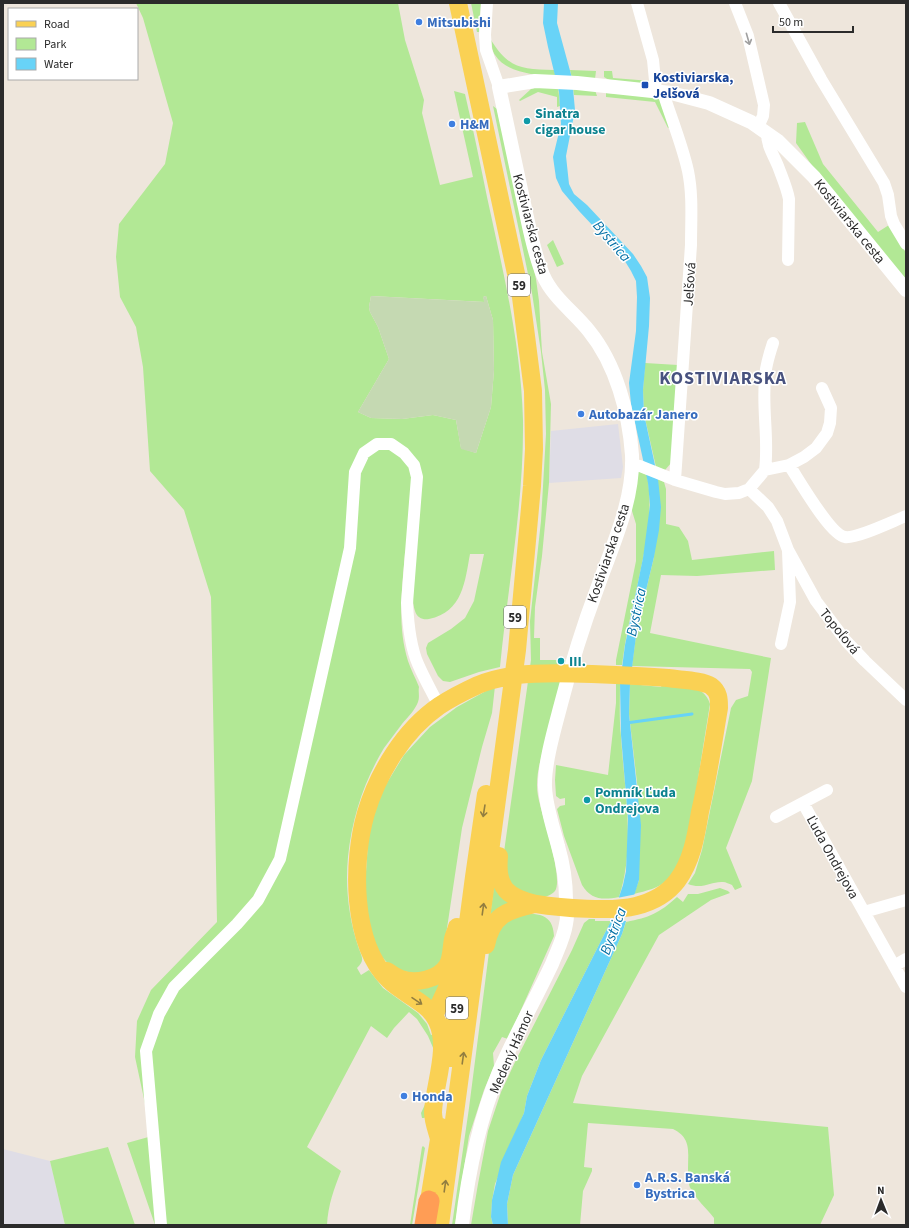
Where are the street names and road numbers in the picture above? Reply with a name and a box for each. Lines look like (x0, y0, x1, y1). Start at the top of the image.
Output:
street label: Kostiviarska cesta (507, 172, 553, 277)
street label: Kostiviarska cesta (809, 175, 890, 268)
street label: Jelšová (678, 261, 702, 307)
road number: 59 (508, 274, 530, 296)
street label: Kostiviarska cesta (583, 501, 635, 606)
street label: Topoľová (814, 604, 864, 659)
road number: 59 (504, 606, 526, 628)
street label: Ľuda Ondrejova (801, 812, 863, 903)
road number: 59 (446, 997, 468, 1019)
street label: Medený Hámor (485, 1008, 539, 1097)

